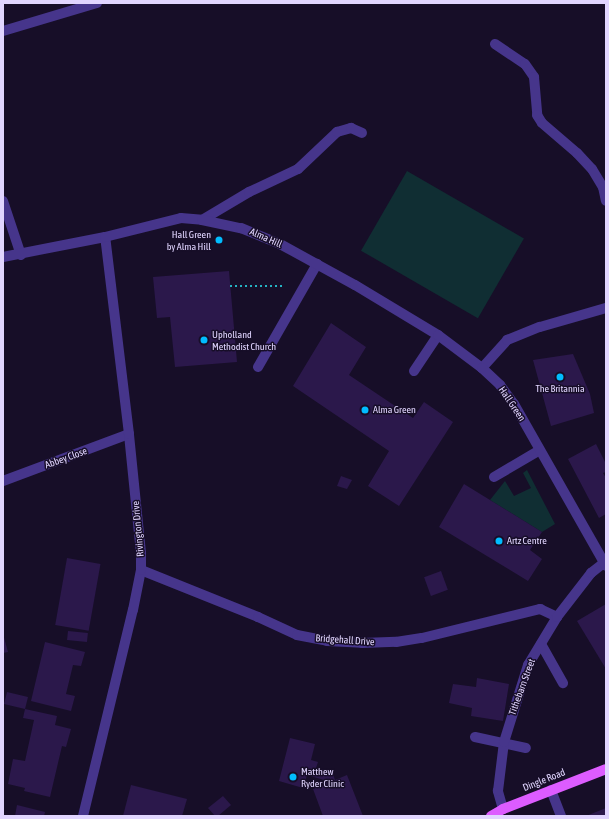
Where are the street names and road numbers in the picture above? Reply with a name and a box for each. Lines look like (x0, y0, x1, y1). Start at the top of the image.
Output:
street label: Alma Hill (248, 226, 284, 250)
street label: Hall Green (496, 384, 528, 424)
street label: Abbey Close (43, 445, 89, 471)
street label: Rivington Drive (130, 501, 146, 557)
street label: Bridgehall Drive (315, 632, 375, 648)
street label: Tithebarn Street (506, 657, 538, 717)
street label: Dingle Road (521, 766, 567, 794)

